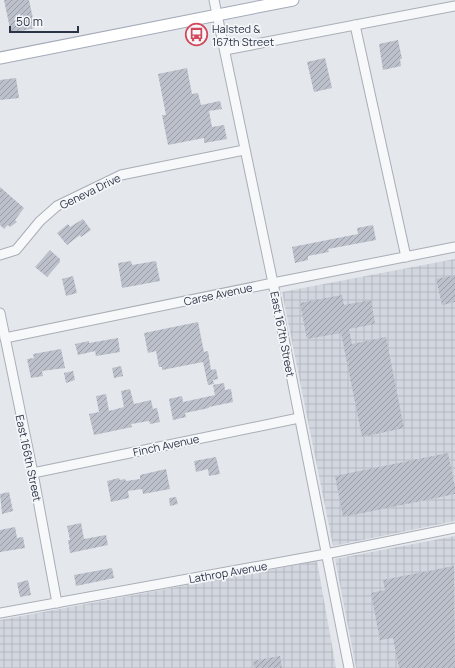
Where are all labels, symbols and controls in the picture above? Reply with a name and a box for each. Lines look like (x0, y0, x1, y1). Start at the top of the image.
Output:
scale bar (10, 8, 78, 34)
text: 50 m (16, 13, 43, 30)
bus stop icon: Halsted & 167th Street (184, 21, 210, 47)
place label: Halsted & 167th Street (212, 21, 274, 49)
street label: Geneva Drive (57, 170, 123, 212)
street label: Carse Avenue (182, 279, 254, 309)
street label: East 167th Street (267, 290, 299, 378)
street label: East 166th Street (12, 413, 46, 503)
street label: Finch Avenue (132, 431, 201, 459)
street label: Lathrop Avenue (188, 558, 269, 586)

